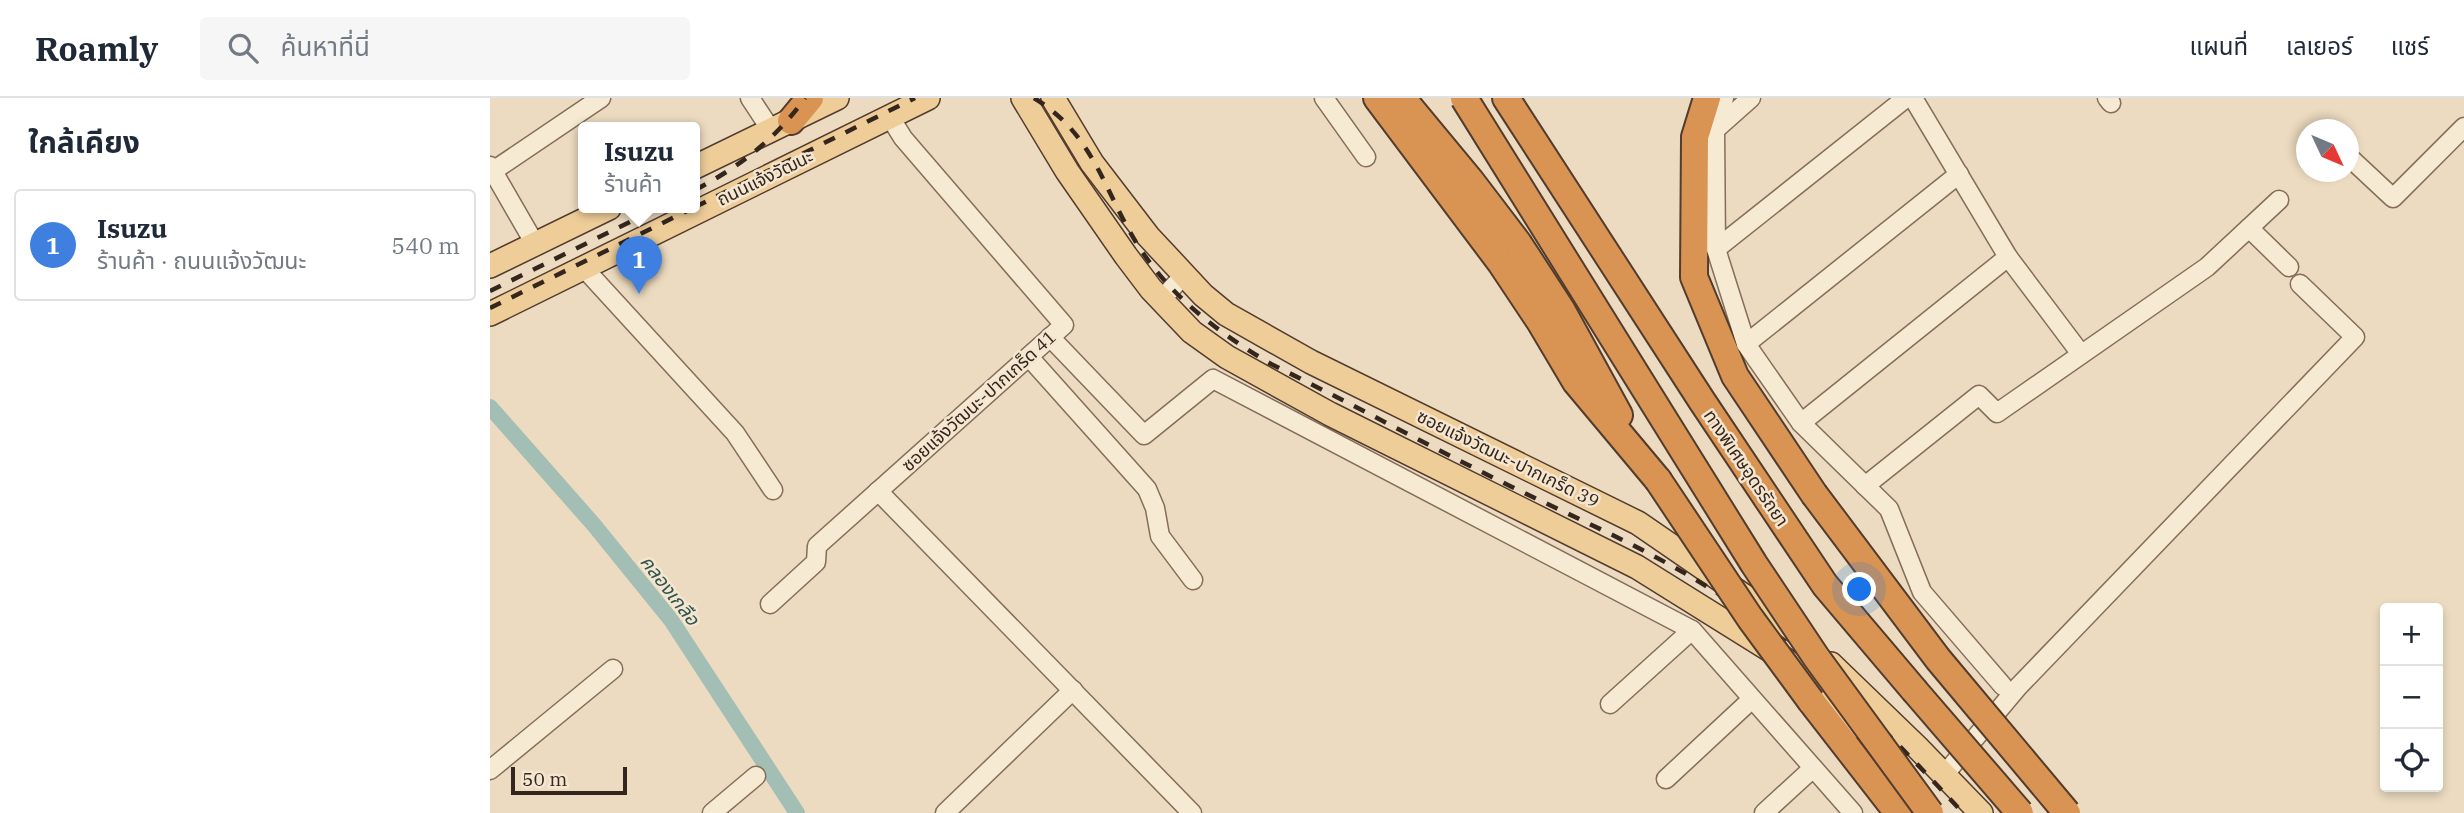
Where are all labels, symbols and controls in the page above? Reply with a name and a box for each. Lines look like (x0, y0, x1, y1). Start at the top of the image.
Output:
search box (200, 17, 690, 80)
text: Roamly (35, 27, 158, 70)
icon: search (224, 29, 262, 67)
text: ค้นหาที่นี่ (280, 29, 370, 63)
text: แผนที่ (2190, 30, 2248, 62)
text: เลเยอร์ (2286, 30, 2353, 62)
text: แชร์ (2391, 30, 2429, 62)
north arrow (2296, 119, 2359, 182)
text: ใกล้เคียง (28, 122, 140, 161)
popup (578, 122, 700, 213)
text: Isuzu (604, 134, 674, 168)
street label: ถนนแจ้งวัฒนะ (713, 144, 817, 211)
text: ร้านค้า (604, 168, 662, 198)
text: Isuzu (97, 211, 167, 245)
text: 1 (46, 230, 60, 260)
text: 540 m (391, 230, 460, 260)
pin: 1 (616, 236, 662, 294)
text: ร้านค้า · ถนนแจ้งวัฒนะ (97, 245, 306, 275)
street label: ซอยแจ้งวัฒนะ-ปากเกร็ด 41 (897, 325, 1061, 476)
street label: ซอยแจ้งวัฒนะ-ปากเกร็ด 39 (1413, 404, 1603, 513)
street label: ทางพิเศษอุดรรัถยา (1699, 405, 1794, 531)
water label: คลองเกลือ (635, 550, 705, 631)
your location (1842, 572, 1876, 606)
map controls (2380, 603, 2443, 792)
button: + (2380, 603, 2443, 666)
button: − (2380, 666, 2443, 729)
button: locate (2380, 729, 2443, 792)
scale bar (511, 764, 626, 796)
text: 50 m (522, 767, 567, 791)

